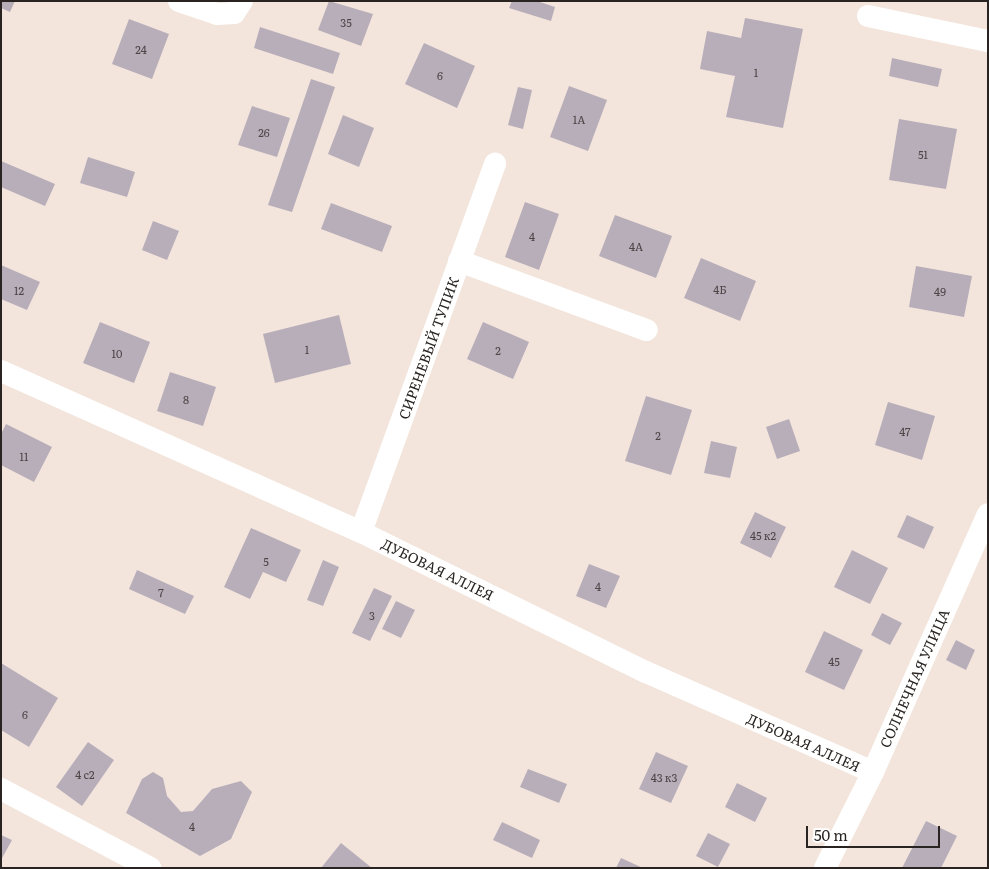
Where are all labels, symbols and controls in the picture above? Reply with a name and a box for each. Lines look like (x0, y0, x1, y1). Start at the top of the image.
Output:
house number: 35 (340, 15, 352, 29)
house number: 24 (135, 42, 147, 56)
house number: 1 (754, 65, 758, 79)
house number: 6 (437, 68, 443, 82)
house number: 1А (573, 112, 585, 126)
house number: 26 (258, 125, 270, 139)
house number: 51 (918, 147, 928, 161)
house number: 4 (529, 229, 535, 243)
house number: 4А (629, 239, 643, 253)
street label: СИРЕНЕВЫЙ ТУПИК (394, 275, 462, 421)
house number: 4Б (713, 282, 727, 296)
house number: 12 (14, 283, 24, 297)
house number: 49 (934, 284, 946, 298)
house number: 1 (305, 342, 309, 356)
house number: 2 (495, 343, 501, 357)
house number: 10 (112, 346, 122, 360)
house number: 8 (183, 392, 189, 406)
house number: 47 (899, 424, 911, 438)
house number: 2 (655, 428, 661, 442)
house number: 11 (20, 449, 28, 463)
house number: 45 к2 (750, 528, 776, 542)
street label: ДУБОВАЯ АЛЛЕЯ (379, 535, 497, 603)
house number: 5 (263, 554, 269, 568)
house number: 4 (595, 579, 601, 593)
house number: 7 (158, 585, 164, 599)
street label: СОЛНЕЧНАЯ УЛИЦА (876, 606, 952, 750)
house number: 3 (369, 608, 375, 622)
house number: 45 (828, 654, 840, 668)
house number: 6 (22, 707, 28, 721)
street label: ДУБОВАЯ АЛЛЕЯ (745, 709, 863, 775)
house number: 4 с2 (75, 767, 95, 781)
house number: 43 к3 (651, 770, 677, 784)
scale bar (809, 816, 943, 848)
house number: 4 (189, 819, 195, 833)
text: 50 m (814, 823, 848, 846)

